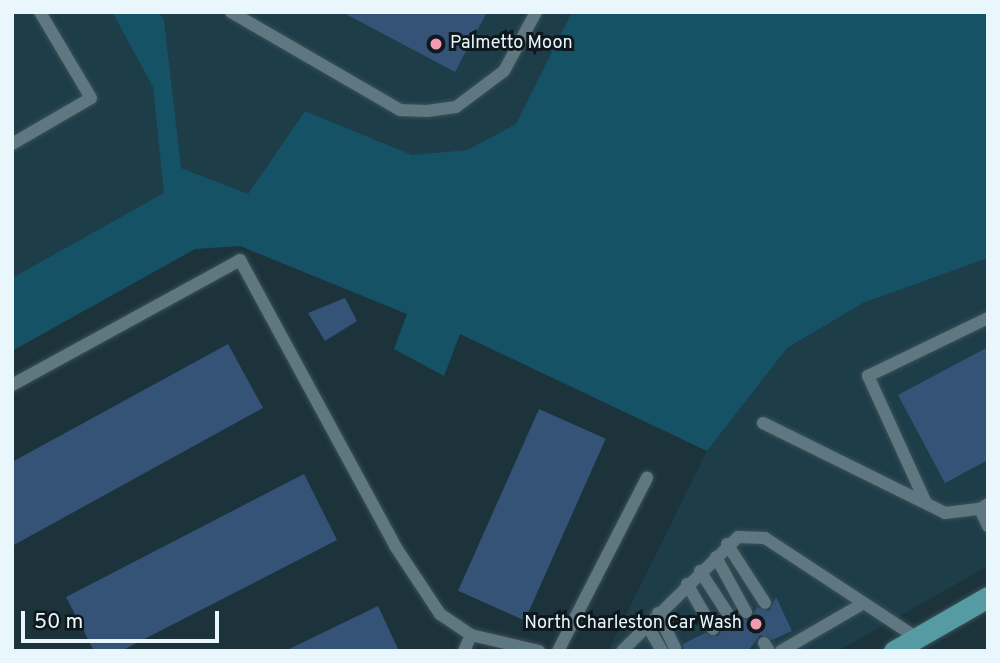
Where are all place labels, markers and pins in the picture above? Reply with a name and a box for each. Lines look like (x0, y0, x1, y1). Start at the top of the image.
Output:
place label: Palmetto Moon (450, 33, 573, 55)
marker: Palmetto Moon (428, 36, 444, 52)
place label: North Charleston Car Wash (524, 613, 742, 635)
marker: North Charleston Car Wash (748, 616, 764, 632)

